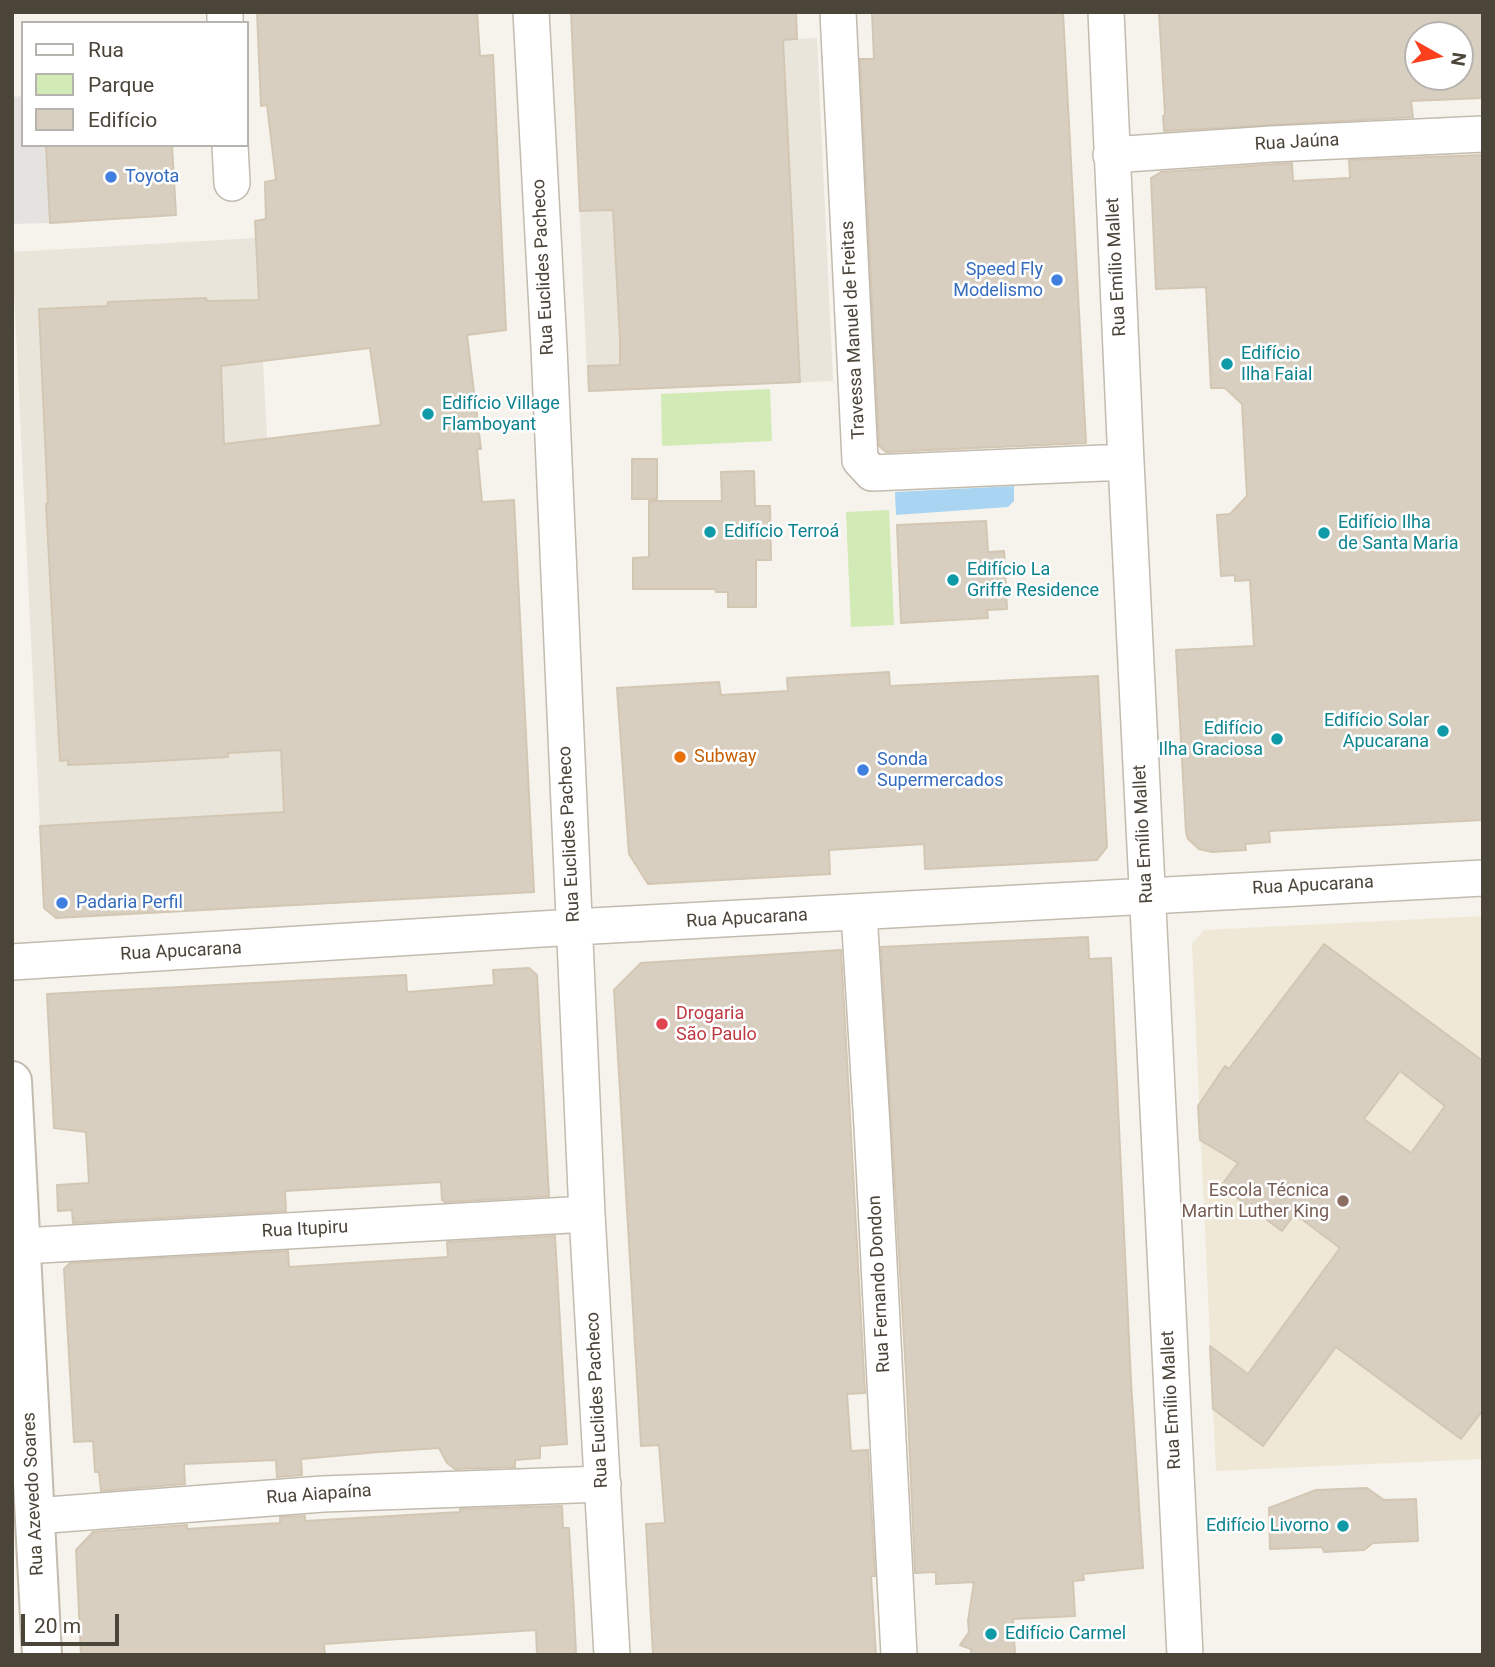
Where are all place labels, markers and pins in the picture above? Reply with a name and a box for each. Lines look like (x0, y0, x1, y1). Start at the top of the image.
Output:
place label: Toyota (125, 166, 179, 188)
marker: Toyota (103, 169, 119, 185)
place label: Speed Fly Modelismo (953, 259, 1043, 302)
marker: Speed Fly Modelismo (1049, 272, 1065, 288)
place label: Edifício Ilha Faial (1241, 343, 1312, 386)
marker: Edifício Ilha Faial (1219, 356, 1235, 372)
place label: Edifício Village Flamboyant (442, 393, 560, 436)
marker: Edifício Village Flamboyant (420, 406, 436, 422)
place label: Edifício Ilha de Santa Maria (1338, 512, 1458, 554)
place label: Edifício Terroá (724, 521, 839, 543)
marker: Edifício Terroá (702, 524, 718, 540)
marker: Edifício Ilha de Santa Maria (1316, 525, 1332, 541)
place label: Edifício La Griffe Residence (967, 559, 1099, 602)
marker: Edifício La Griffe Residence (945, 572, 961, 588)
place label: Edifício Solar Apucarana (1324, 710, 1429, 752)
place label: Edifício Ilha Graciosa (1159, 718, 1263, 760)
marker: Edifício Solar Apucarana (1435, 723, 1451, 739)
marker: Edifício Ilha Graciosa (1269, 731, 1285, 747)
place label: Subway (694, 746, 756, 768)
marker: Subway (672, 749, 688, 765)
place label: Sonda Supermercados (877, 749, 1004, 792)
marker: Sonda Supermercados (855, 762, 871, 778)
place label: Padaria Perfil (76, 892, 183, 914)
marker: Padaria Perfil (54, 895, 70, 911)
place label: Drogaria São Paulo (676, 1003, 757, 1046)
marker: Drogaria São Paulo (654, 1016, 670, 1032)
place label: Escola Técnica Martin Luther King (1181, 1180, 1329, 1222)
marker: Escola Técnica Martin Luther King (1335, 1193, 1351, 1209)
place label: Edifício Livorno (1206, 1515, 1329, 1537)
marker: Edifício Livorno (1335, 1518, 1351, 1534)
place label: Edifício Carmel (1005, 1623, 1126, 1645)
marker: Edifício Carmel (983, 1626, 999, 1642)

